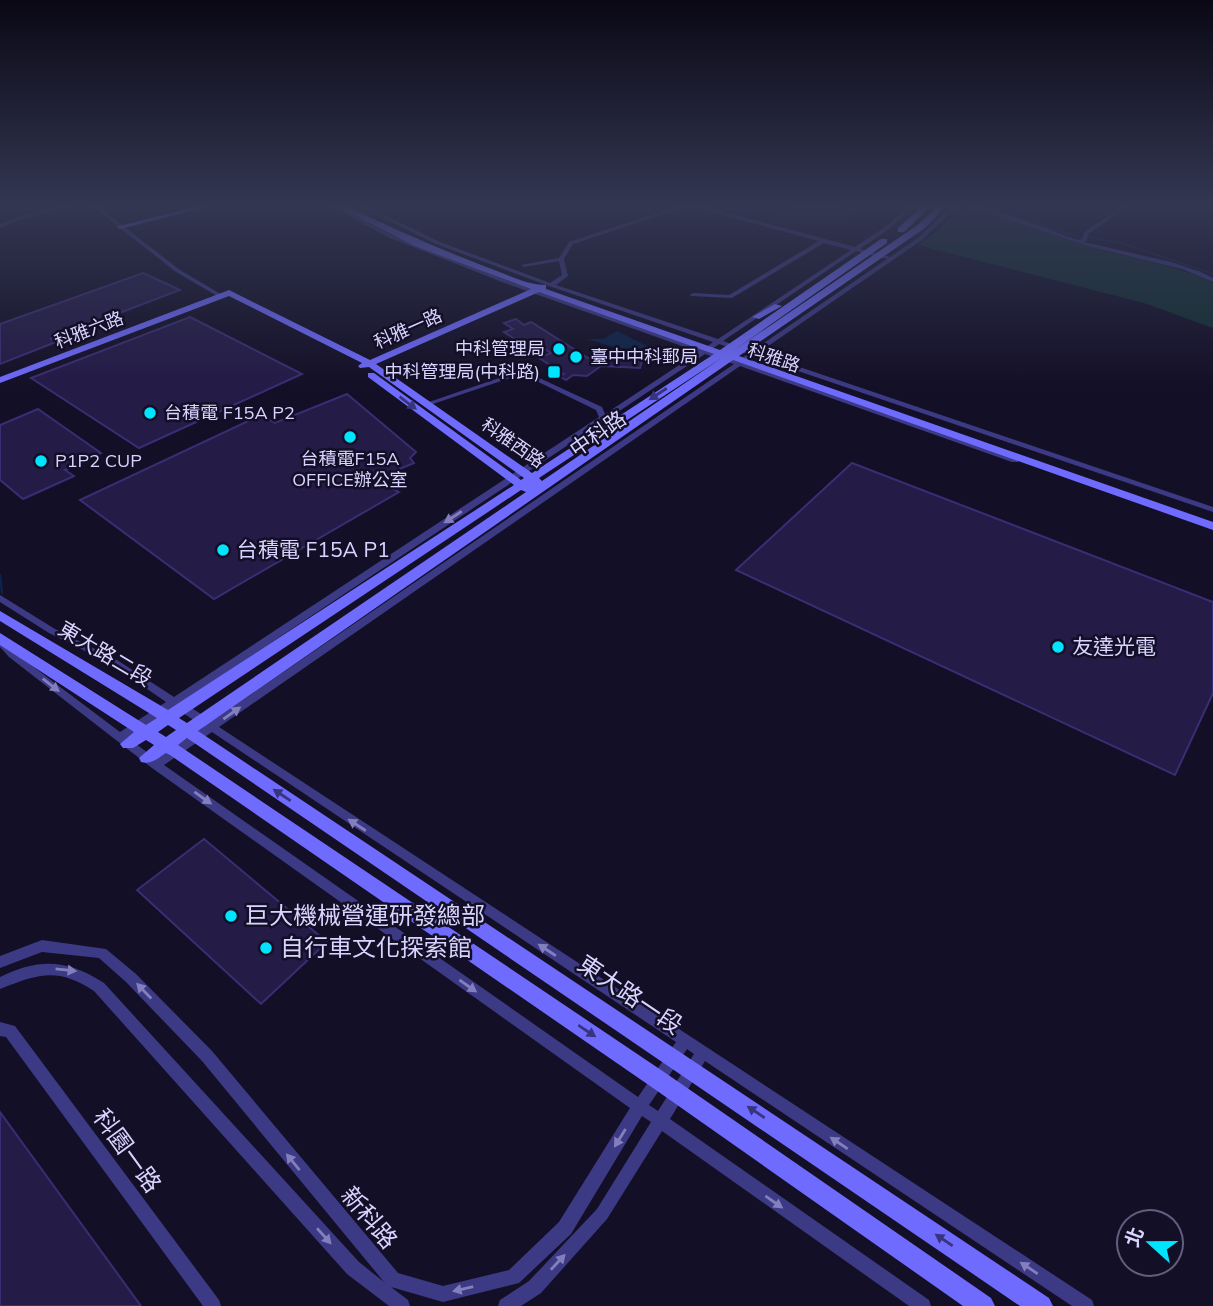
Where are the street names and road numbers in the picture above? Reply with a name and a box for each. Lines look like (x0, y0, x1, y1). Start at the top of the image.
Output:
street label: 科雅一路 (370, 303, 445, 354)
street label: 科雅六路 (51, 306, 127, 353)
street label: 科雅路 (745, 338, 803, 377)
street label: 中科路 (564, 404, 631, 462)
street label: 科雅西路 (477, 413, 549, 473)
street label: 東大路二段 (54, 615, 157, 691)
street label: 東大路一段 (572, 948, 689, 1040)
street label: 科園一路 (87, 1103, 168, 1198)
street label: 新科路 (335, 1180, 404, 1255)

